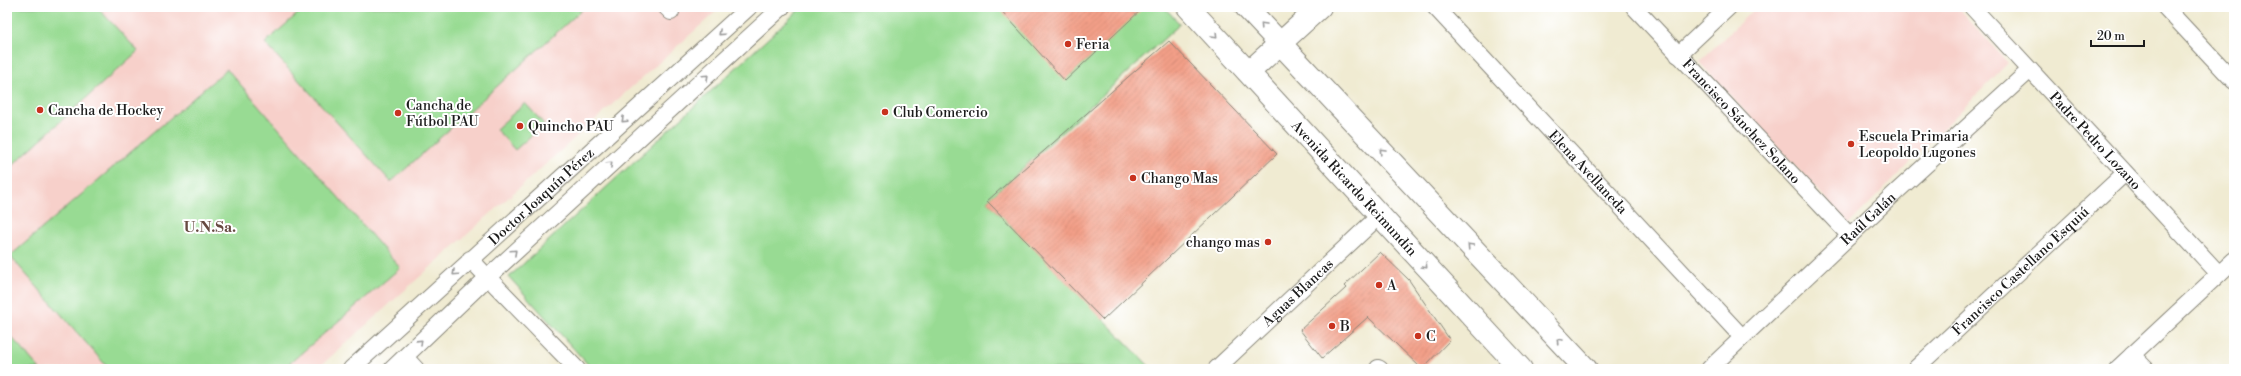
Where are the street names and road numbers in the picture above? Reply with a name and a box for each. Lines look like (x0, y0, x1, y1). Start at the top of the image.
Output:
street label: Francisco Sánchez Solano (1678, 56, 1804, 188)
street label: Padre Pedro Lozano (2045, 88, 2145, 194)
street label: Avenida Ricardo Reimundín (1286, 117, 1421, 261)
street label: Elena Avellaneda (1544, 127, 1631, 219)
street label: Doctor Joaquín Pérez (485, 144, 599, 249)
street label: Raúl Galán (1837, 188, 1901, 250)
street label: Francisco Castellano Esquiú (1949, 203, 2093, 340)
street label: Aguas Blancas (1258, 255, 1338, 332)

